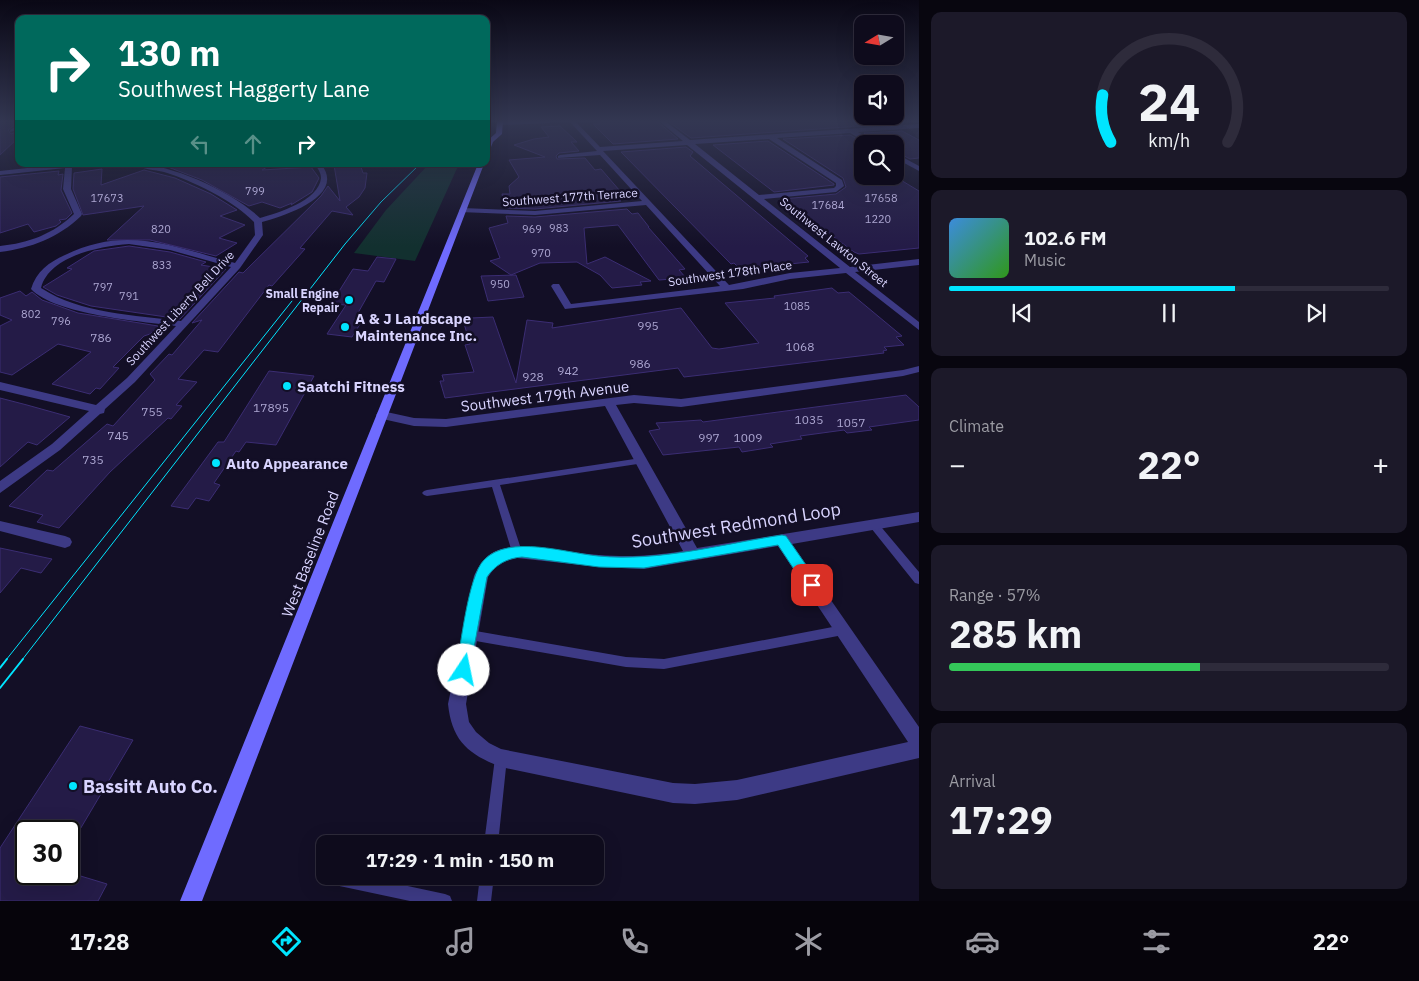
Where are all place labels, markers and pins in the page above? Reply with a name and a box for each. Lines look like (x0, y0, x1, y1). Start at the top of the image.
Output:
place label: Small Engine Repair (266, 286, 339, 315)
marker: Small Engine Repair (343, 294, 355, 306)
place label: A & J Landscape Maintenance Inc. (355, 309, 477, 345)
marker: A & J Landscape Maintenance Inc. (339, 321, 351, 333)
place label: Saatchi Fitness (297, 377, 405, 396)
marker: Saatchi Fitness (281, 380, 293, 392)
place label: Auto Appearance (226, 454, 348, 473)
marker: Auto Appearance (210, 457, 222, 469)
pin (791, 564, 833, 606)
place label: Bassitt Auto Co. (83, 775, 218, 798)
marker: Bassitt Auto Co. (67, 780, 79, 792)

